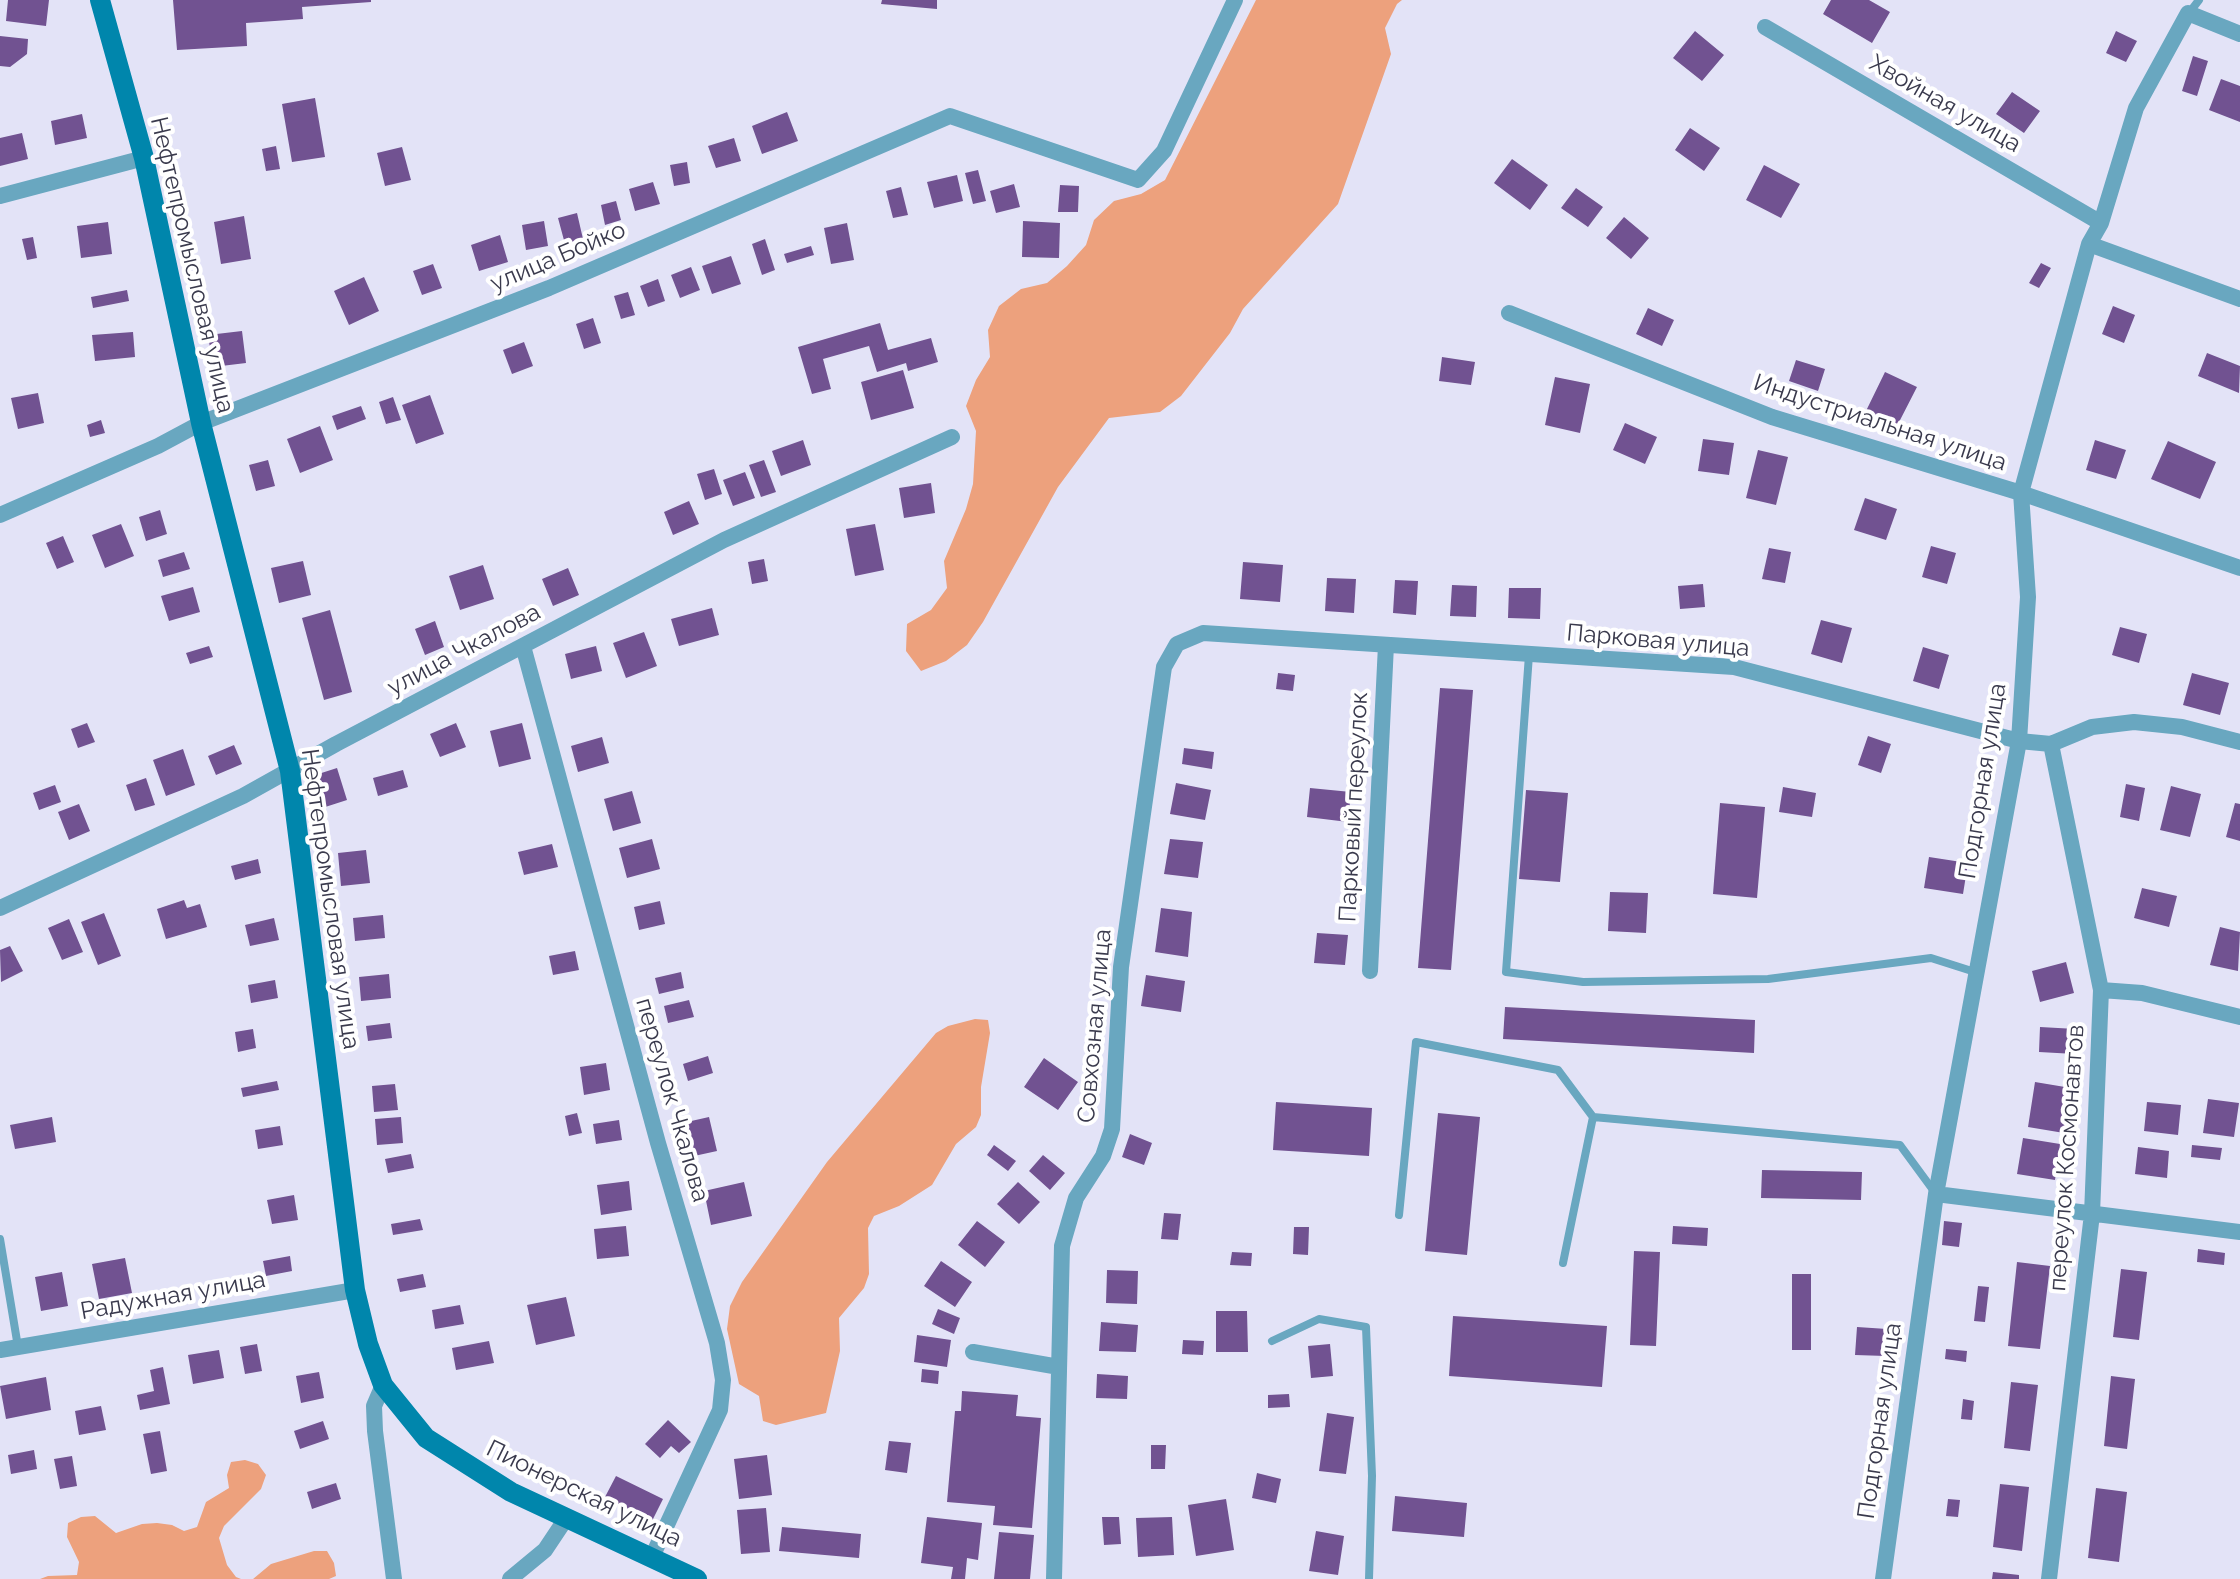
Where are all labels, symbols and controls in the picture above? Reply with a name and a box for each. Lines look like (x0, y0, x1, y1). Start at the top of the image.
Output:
street label: Хвойная улица (1864, 49, 2026, 159)
street label: Нефтепромысловая улица (144, 114, 240, 416)
street label: улица Бойко (486, 216, 630, 298)
street label: Индустриальная улица (1750, 368, 2010, 478)
street label: улица Чкалова (383, 598, 545, 702)
street label: Парковая улица (1565, 619, 1751, 663)
street label: Подгорная улица (1953, 681, 2013, 881)
street label: Парковый переулок (1334, 691, 1374, 923)
street label: Нефтепромысловая улица (295, 747, 365, 1051)
street label: Совхозная улица (1072, 928, 1118, 1124)
street label: переулок Чкалова (629, 995, 715, 1205)
street label: переулок Космонавтов (2043, 1024, 2091, 1292)
street label: Радужная улица (78, 1266, 268, 1326)
street label: Подгорная улица (1852, 1321, 1908, 1521)
street label: Пионерская улица (482, 1434, 686, 1554)

